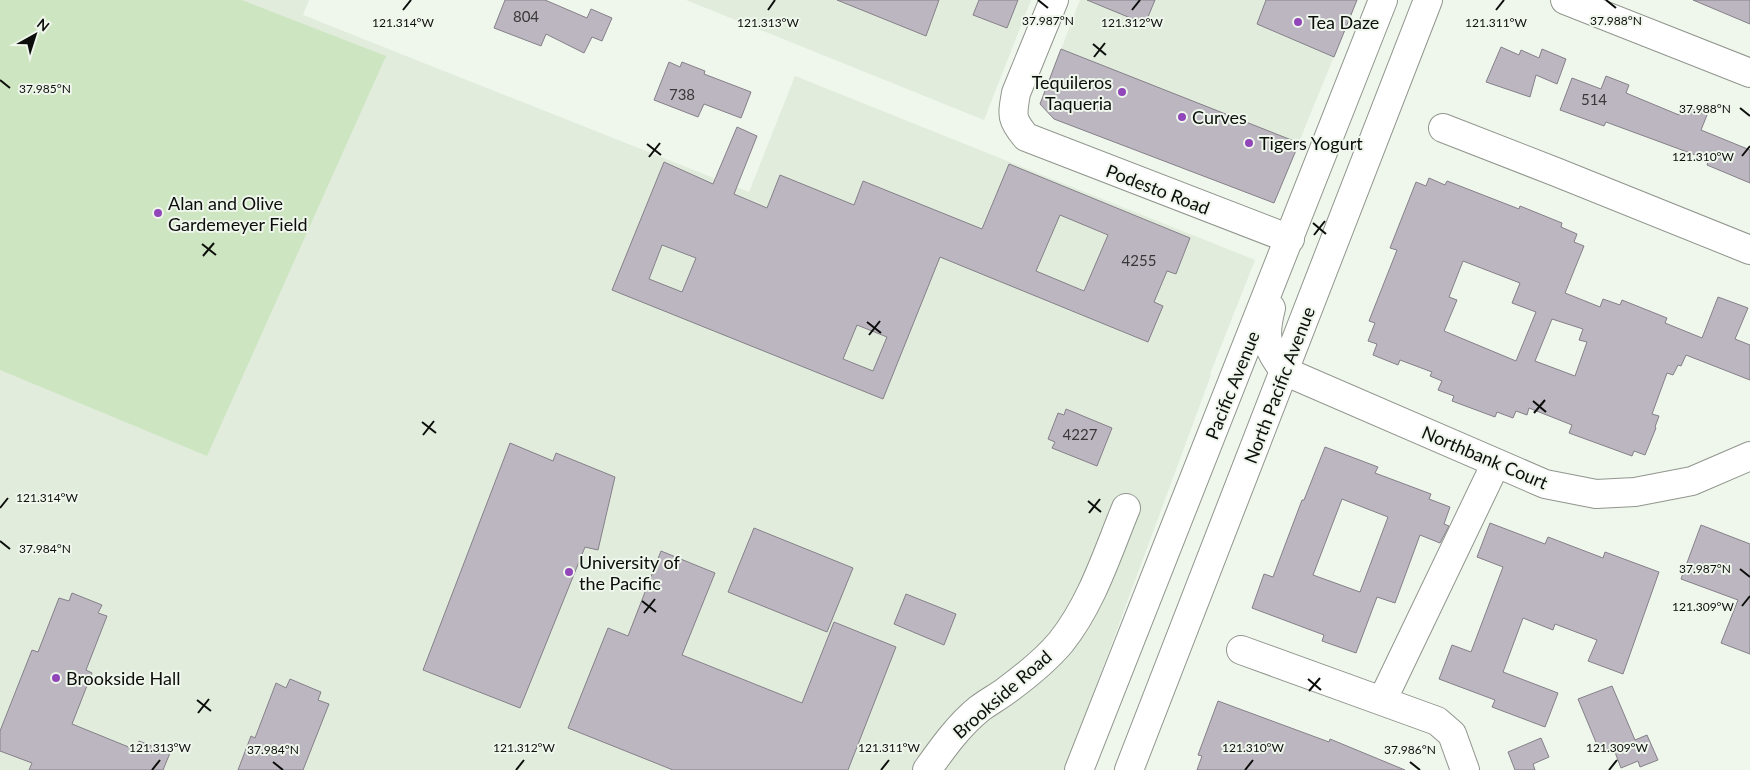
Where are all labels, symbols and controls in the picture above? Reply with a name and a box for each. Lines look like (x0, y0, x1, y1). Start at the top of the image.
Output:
house number: 804 (513, 7, 539, 25)
north arrow (10, 10, 60, 60)
place label: Tea Daze (1308, 11, 1379, 33)
text: 37.987°N (1022, 13, 1074, 28)
text: 37.988°N (1590, 13, 1642, 28)
text: N (34, 15, 53, 35)
text: 121.314°W (372, 15, 435, 30)
text: 121.313°W (737, 15, 800, 30)
text: 121.312°W (1101, 15, 1164, 30)
text: 121.311°W (1465, 15, 1528, 30)
marker: Tea Daze (1292, 16, 1304, 28)
place label: Tequileros Taqueria (1032, 71, 1112, 114)
text: 37.985°N (19, 81, 71, 96)
house number: 738 (669, 85, 695, 103)
marker: Tequileros Taqueria (1116, 86, 1128, 98)
house number: 514 (1581, 90, 1607, 108)
text: 37.988°N (1679, 101, 1731, 116)
place label: Curves (1192, 106, 1247, 128)
marker: Curves (1176, 111, 1188, 123)
place label: Tigers Yogurt (1259, 132, 1363, 154)
marker: Tigers Yogurt (1243, 137, 1255, 149)
text: 121.310°W (1672, 149, 1735, 164)
street label: Podesto Road (1103, 159, 1213, 219)
place label: Alan and Olive Gardemeyer Field (168, 192, 308, 235)
marker: Alan and Olive Gardemeyer Field (152, 207, 164, 219)
house number: 4255 (1122, 251, 1156, 269)
street label: North Pacific Avenue (1239, 303, 1319, 467)
street label: Pacific Avenue (1200, 328, 1264, 442)
street label: Northbank Court (1419, 421, 1552, 494)
house number: 4227 (1063, 425, 1098, 443)
text: 121.314°W (16, 490, 79, 505)
text: 37.984°N (19, 541, 71, 556)
place label: University of the Pacific (579, 551, 680, 594)
text: 37.987°N (1679, 561, 1731, 576)
marker: University of the Pacific (563, 566, 575, 578)
text: 121.309°W (1672, 599, 1735, 614)
street label: Brookside Road (948, 645, 1056, 743)
place label: Brookside Hall (66, 667, 180, 689)
marker: Brookside Hall (50, 672, 62, 684)
text: 121.313°W (129, 740, 192, 755)
text: 121.312°W (493, 740, 556, 755)
text: 121.311°W (858, 740, 921, 755)
text: 121.310°W (1222, 740, 1285, 755)
text: 121.309°W (1586, 740, 1649, 755)
text: 37.984°N (247, 742, 299, 757)
text: 37.986°N (1384, 742, 1436, 757)

